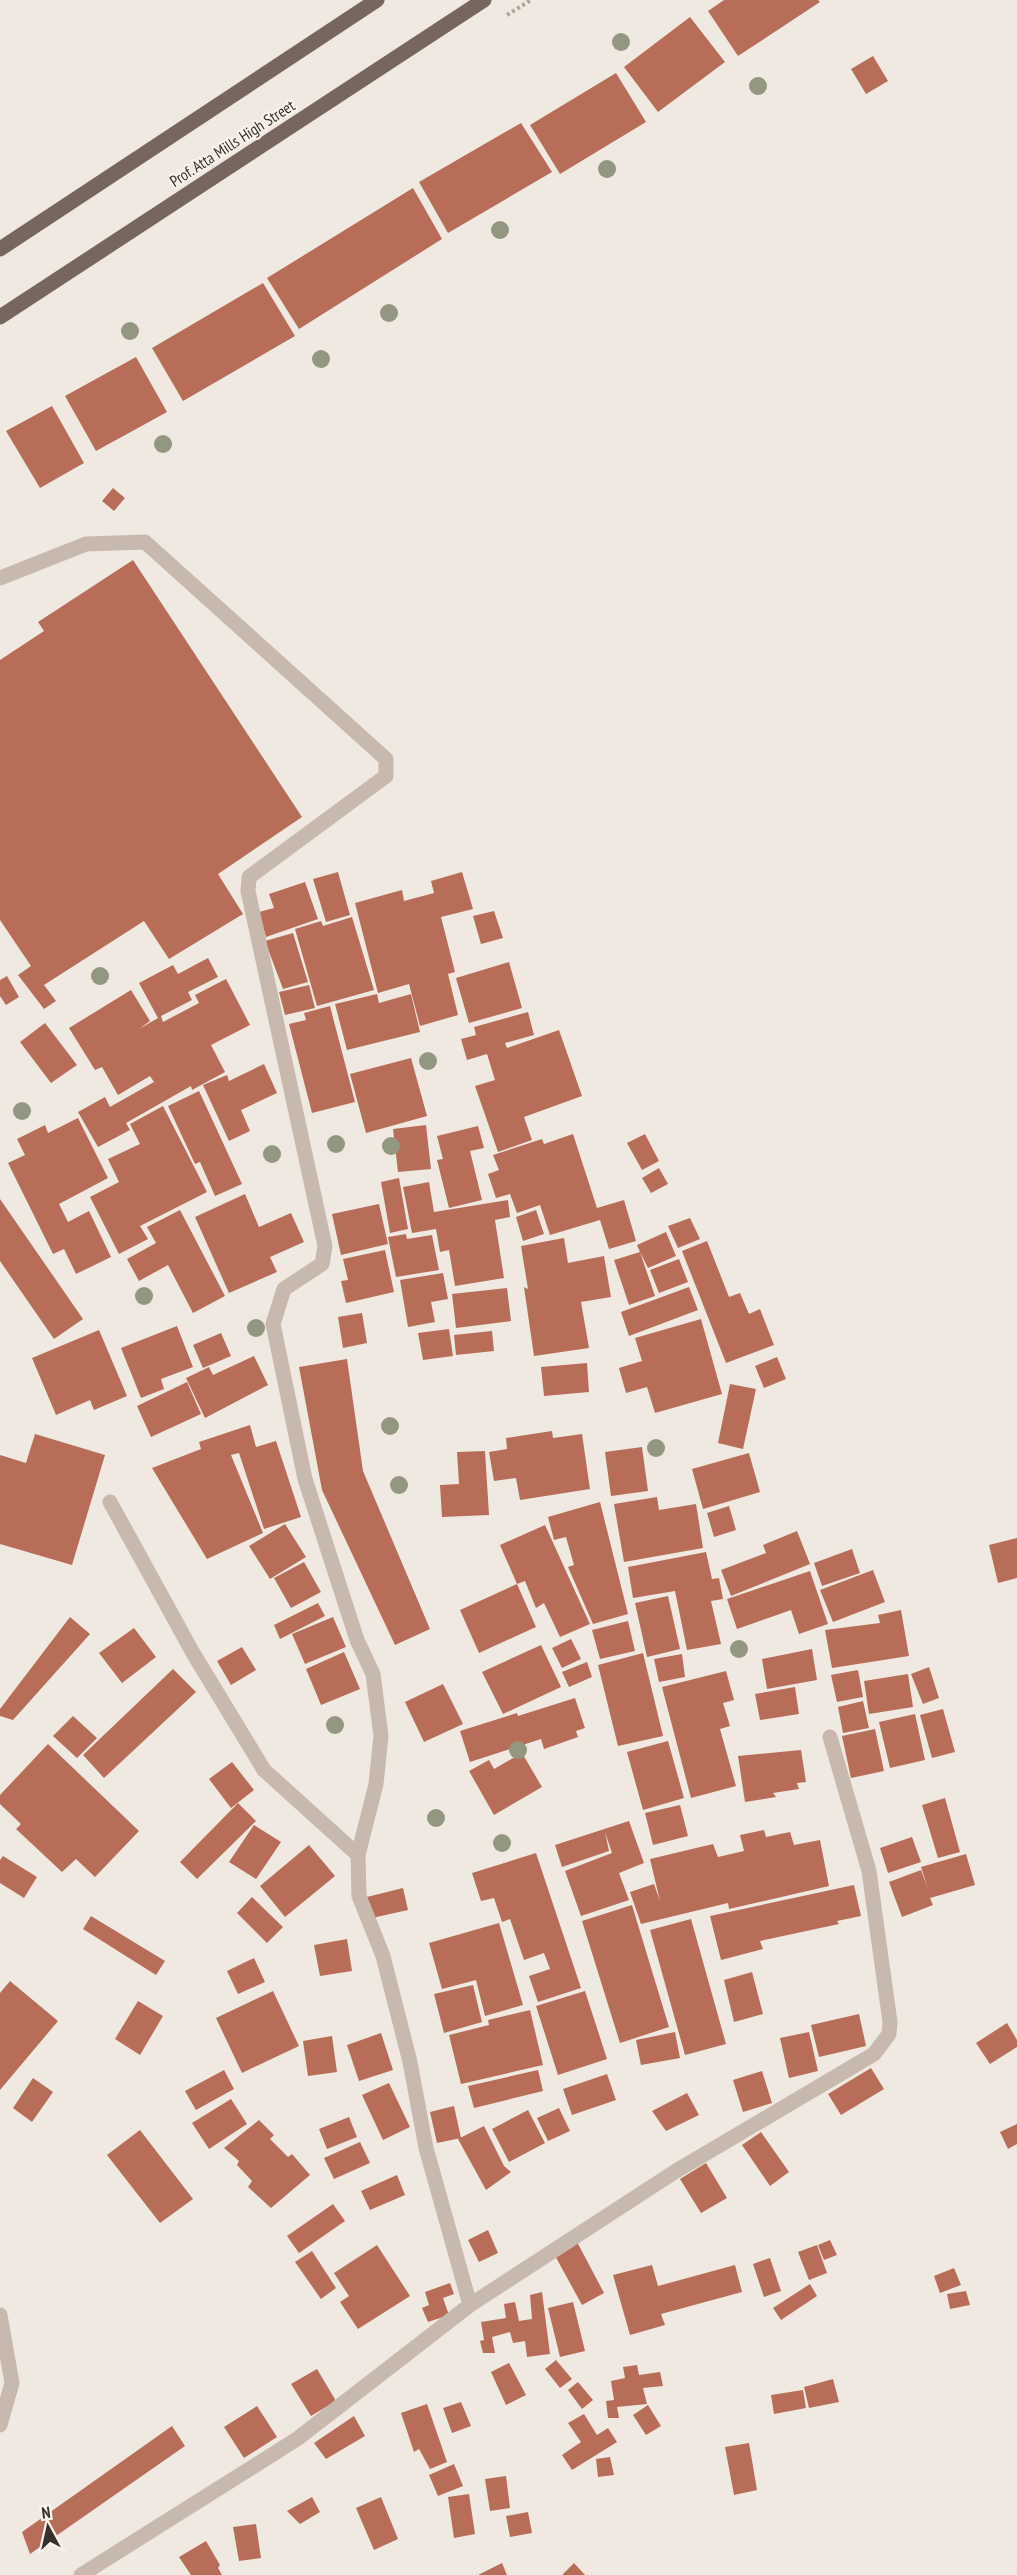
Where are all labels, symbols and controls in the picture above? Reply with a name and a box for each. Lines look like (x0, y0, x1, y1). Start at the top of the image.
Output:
street label: Prof. Atta Mills High Street (166, 95, 299, 191)
north arrow (18, 2497, 78, 2557)
text: N (40, 2502, 52, 2523)

